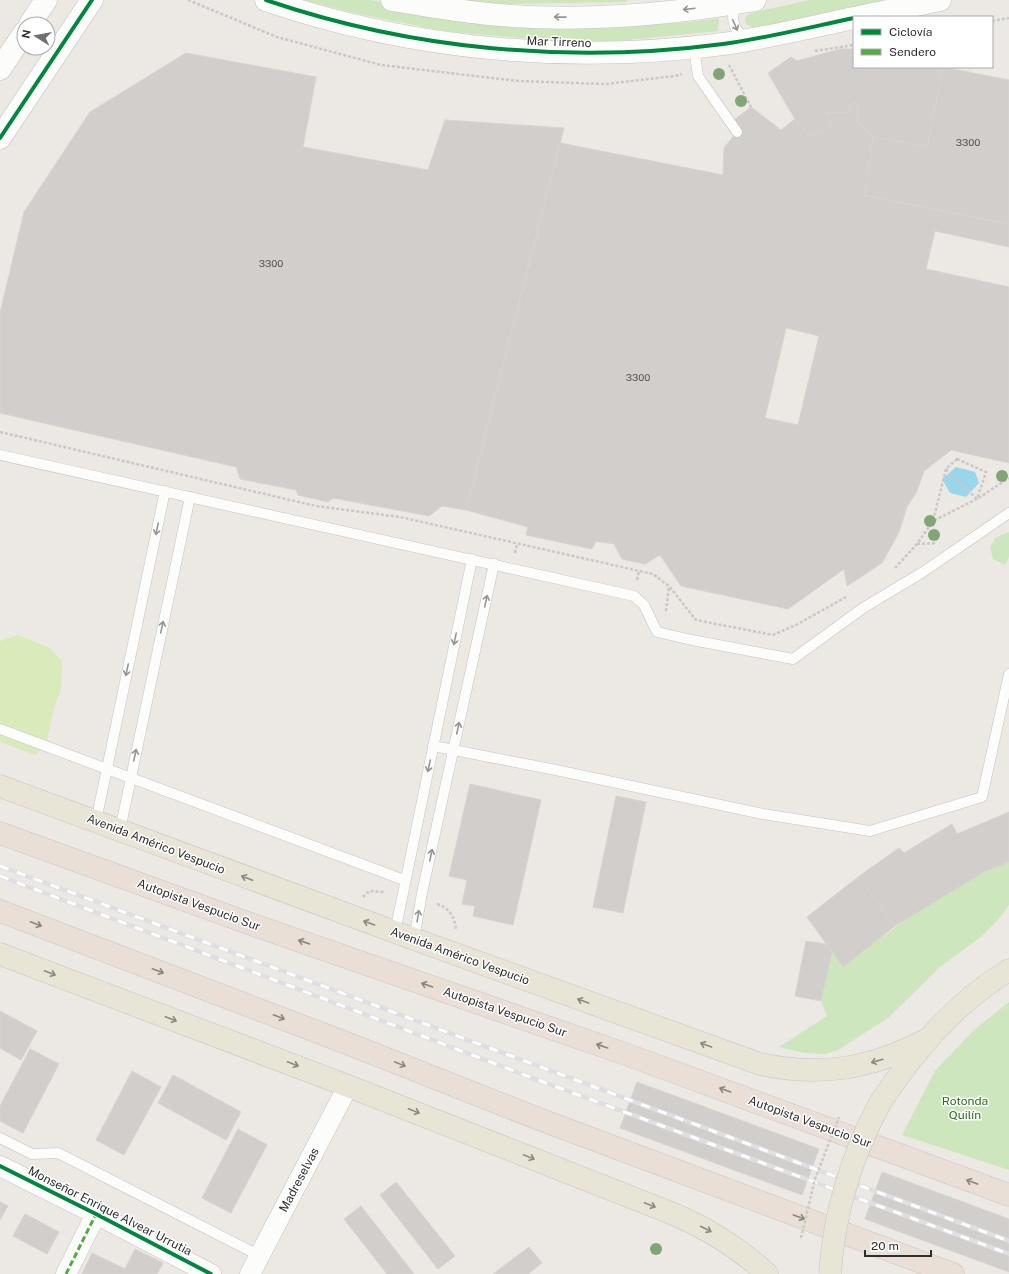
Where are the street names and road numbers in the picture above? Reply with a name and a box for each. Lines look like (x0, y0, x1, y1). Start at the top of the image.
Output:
street label: Mar Tirreno (526, 34, 592, 50)
street label: Avenida Américo Vespucio (85, 811, 227, 877)
street label: Autopista Vespucio Sur (136, 876, 263, 934)
street label: Avenida Américo Vespucio (389, 924, 532, 988)
street label: Autopista Vespucio Sur (441, 984, 569, 1040)
street label: Autopista Vespucio Sur (747, 1093, 874, 1151)
street label: Madreselvas (276, 1146, 322, 1214)
street label: Monseñor Enrique Alvear Urrutia (26, 1163, 194, 1259)

